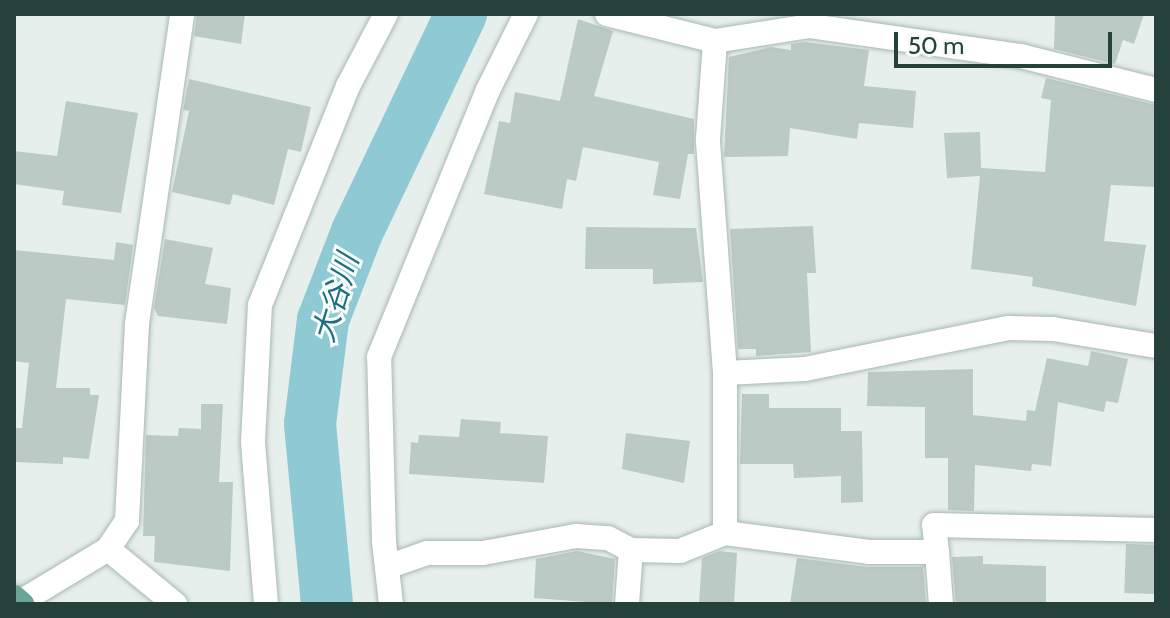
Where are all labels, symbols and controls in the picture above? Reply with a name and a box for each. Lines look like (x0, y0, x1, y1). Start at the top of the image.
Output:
scale bar (898, 16, 1116, 66)
text: 50 m (908, 31, 964, 60)
water label: 大谷川 (306, 250, 366, 346)

